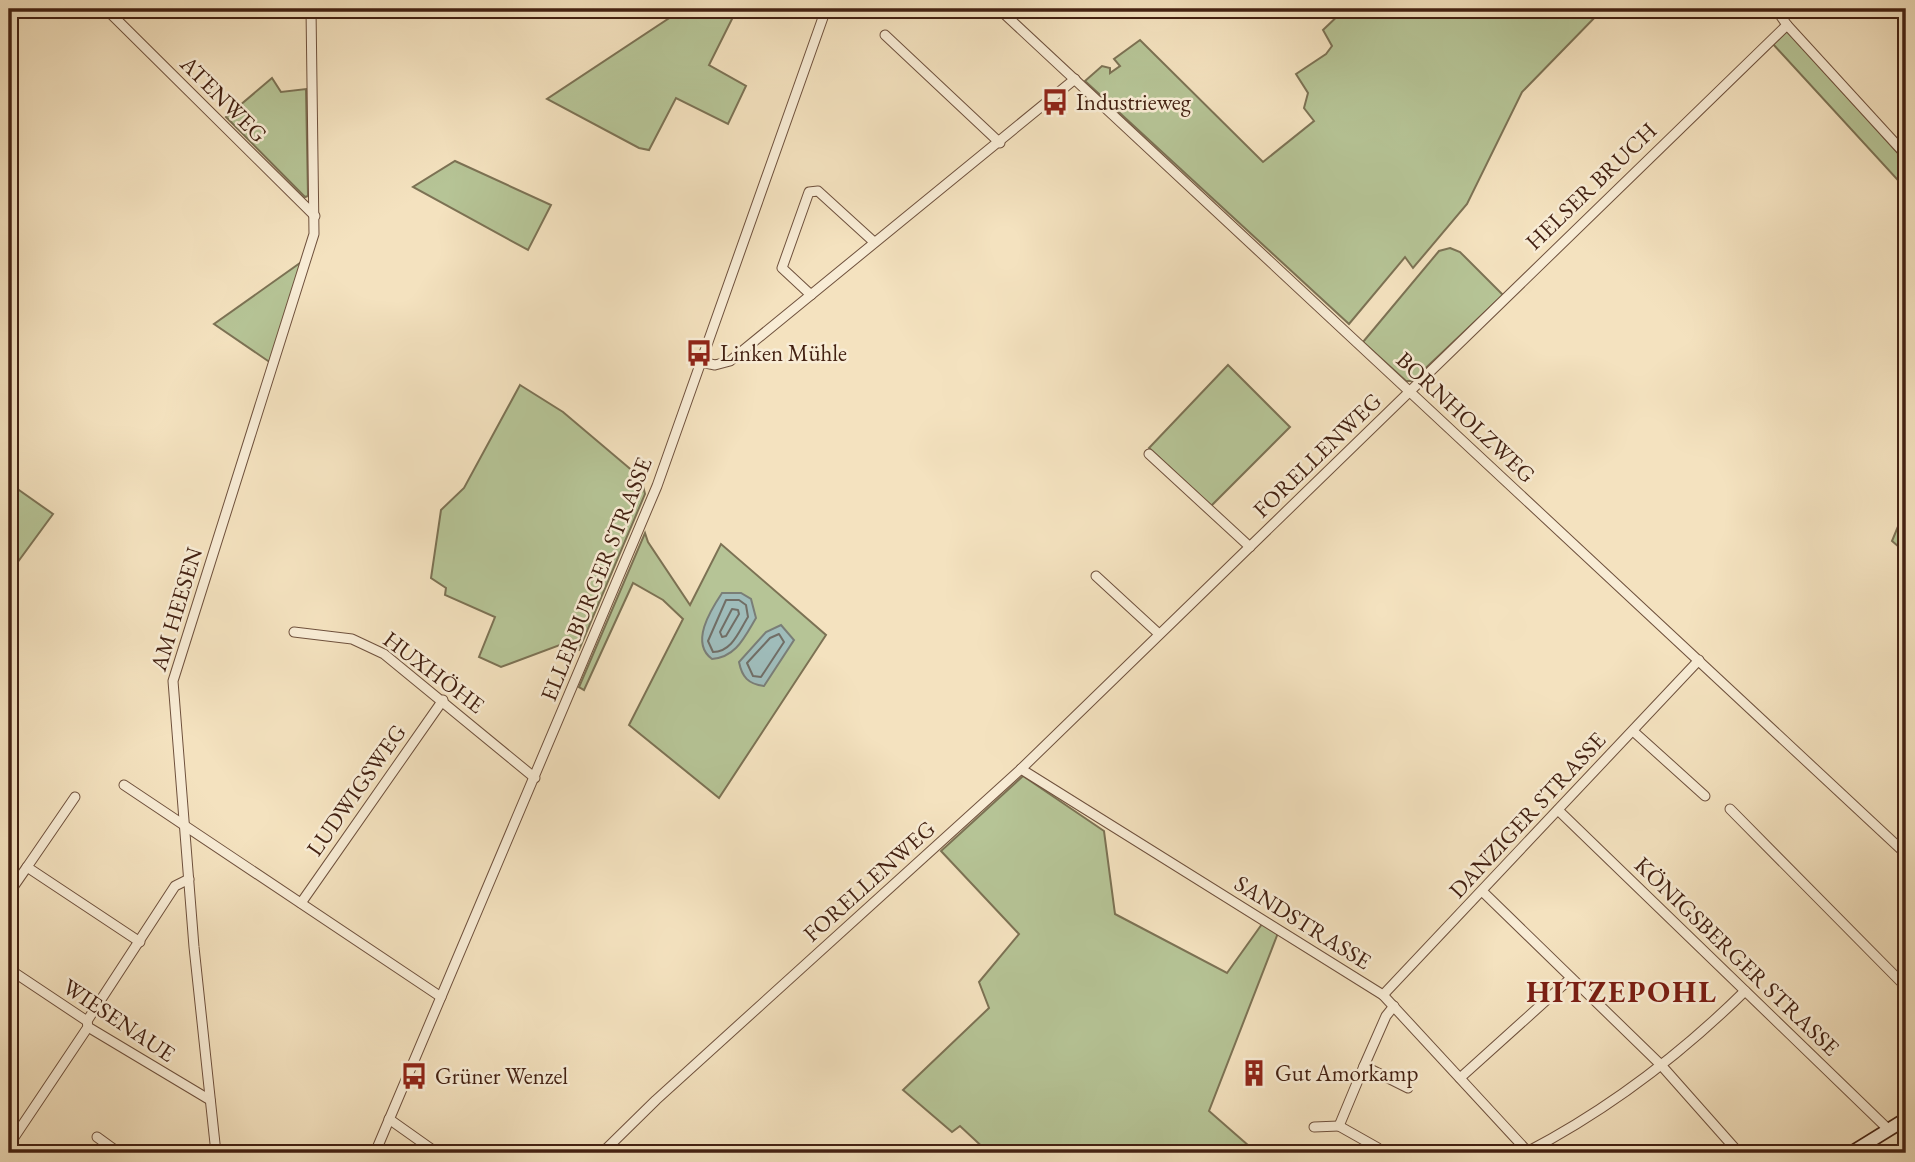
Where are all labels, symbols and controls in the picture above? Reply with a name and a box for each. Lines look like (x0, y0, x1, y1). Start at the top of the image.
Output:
street label: ATENWEG (173, 48, 274, 149)
bus stop icon: Industrieweg (1040, 87, 1070, 117)
place label: Industrieweg (1076, 87, 1192, 117)
street label: HELSER BRUCH (1519, 116, 1663, 256)
bus stop icon: Linken Mühle (684, 338, 714, 368)
place label: Linken Mühle (720, 338, 847, 368)
street label: BORNHOLZWEG (1390, 345, 1542, 489)
street label: FORELLENWEG (1246, 386, 1388, 524)
street label: ELLERBURGER STRASSE (533, 453, 659, 705)
street label: AM HEESEN (143, 544, 209, 675)
street label: HUXHÖHE (377, 624, 491, 720)
street label: LUDWIGSWEG (300, 718, 412, 862)
street label: DANZIGER STRASSE (1442, 725, 1612, 905)
street label: FORELLENWEG (797, 814, 941, 948)
street label: KÖNIGSBERGER STRASSE (1628, 850, 1846, 1062)
street label: SANDSTRASSE (1229, 868, 1377, 976)
street label: WIESENAUE (57, 971, 181, 1069)
district label: HITZEPOHL (1526, 972, 1718, 1011)
building icon: Gut Amorkamp (1239, 1058, 1269, 1088)
place label: Gut Amorkamp (1275, 1058, 1418, 1088)
bus stop icon: Grüner Wenzel (399, 1061, 429, 1091)
place label: Grüner Wenzel (435, 1061, 568, 1091)

